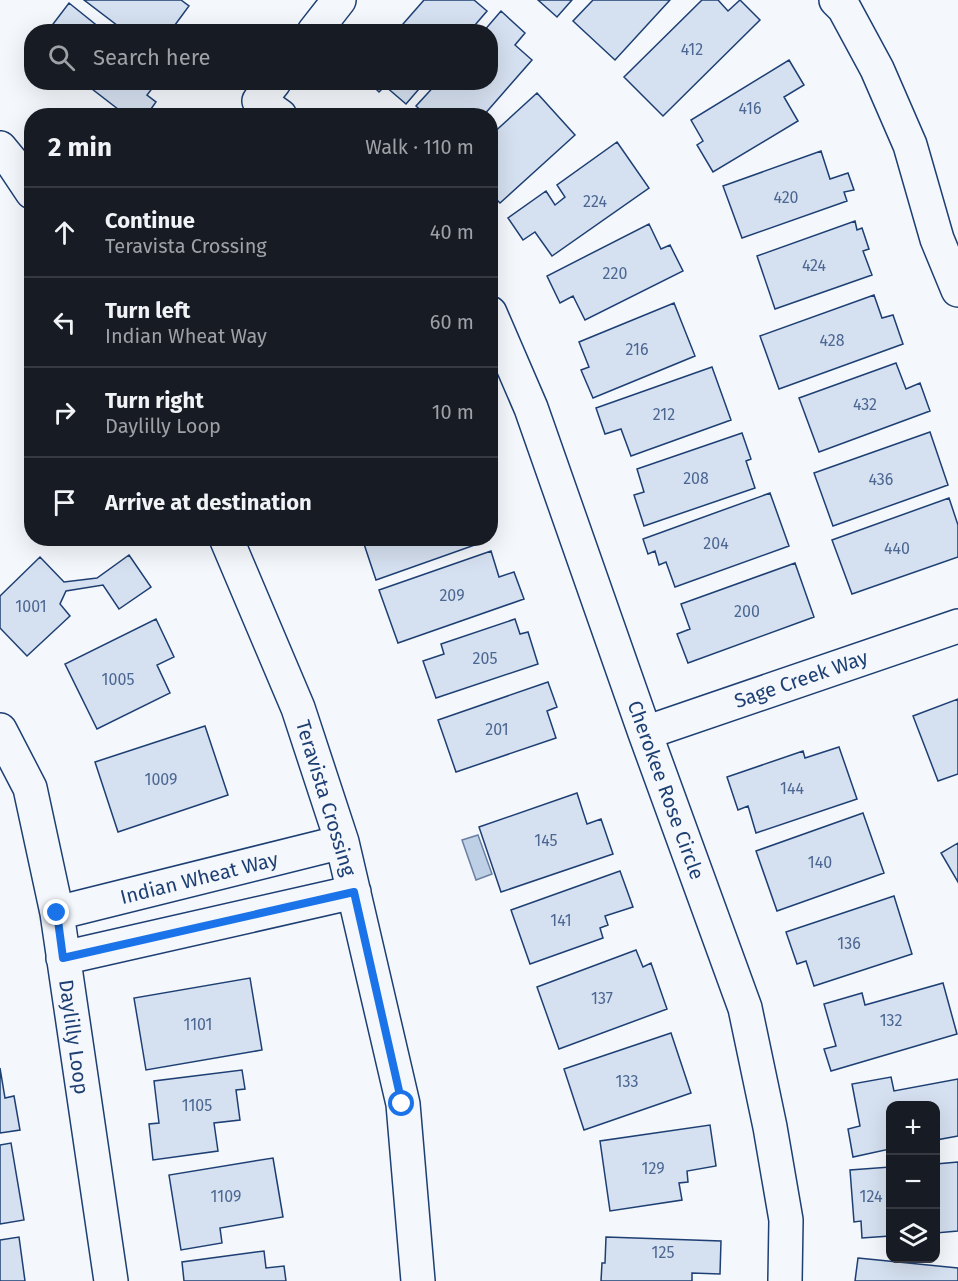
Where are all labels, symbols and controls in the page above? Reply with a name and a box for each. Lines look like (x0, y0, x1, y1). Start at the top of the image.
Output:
search box (24, 24, 498, 90)
house number: 412 (681, 40, 703, 59)
icon: search (45, 41, 78, 74)
text: Search here (93, 44, 211, 71)
house number: 416 (738, 99, 762, 118)
text: 2 min (48, 132, 112, 163)
text: Walk · 110 m (365, 135, 474, 159)
house number: 420 (773, 188, 799, 207)
house number: 224 (583, 192, 607, 211)
text: Continue (105, 207, 195, 234)
icon: ahead (48, 216, 81, 249)
text: 40 m (430, 220, 474, 244)
text: Teravista Crossing (105, 234, 267, 258)
house number: 424 (802, 256, 827, 275)
house number: 220 (603, 264, 627, 283)
text: Turn left (105, 297, 190, 324)
icon: left (48, 306, 81, 339)
text: 60 m (430, 310, 474, 334)
text: Indian Wheat Way (105, 324, 267, 348)
house number: 428 (820, 331, 845, 350)
house number: 216 (626, 340, 648, 359)
text: Turn right (105, 387, 204, 414)
house number: 432 (853, 395, 877, 414)
icon: right (48, 396, 81, 429)
text: 10 m (432, 400, 474, 424)
house number: 212 (653, 405, 675, 424)
text: Daylilly Loop (105, 414, 221, 438)
house number: 208 (683, 469, 709, 488)
house number: 436 (869, 470, 893, 489)
icon: arrive (48, 486, 81, 519)
text: Arrive at destination (105, 489, 312, 516)
house number: 204 (703, 534, 729, 553)
house number: 440 (884, 539, 910, 558)
house number: 209 (439, 586, 465, 605)
house number: 1001 (15, 597, 47, 616)
house number: 200 (734, 602, 760, 621)
street label: Sage Creek Way (731, 645, 871, 713)
house number: 205 (473, 649, 497, 668)
house number: 1005 (102, 670, 134, 689)
street label: Cherokee Rose Circle (622, 697, 710, 883)
street label: Teravista Crossing (291, 717, 361, 879)
house number: 201 (485, 720, 509, 739)
house number: 1009 (144, 770, 178, 789)
house number: 144 (780, 779, 804, 798)
house number: 145 (534, 831, 558, 850)
street label: Indian Wheat Way (118, 847, 281, 909)
house number: 140 (808, 853, 832, 872)
route end (43, 899, 69, 925)
house number: 141 (550, 911, 572, 930)
house number: 136 (837, 934, 861, 953)
street label: Daylilly Loop (54, 978, 94, 1096)
house number: 137 (591, 989, 613, 1008)
house number: 132 (880, 1011, 902, 1030)
house number: 1101 (183, 1015, 213, 1034)
house number: 133 (616, 1072, 638, 1091)
route start (388, 1090, 414, 1116)
house number: 1105 (182, 1096, 212, 1115)
map controls (886, 1101, 940, 1263)
button: + (886, 1101, 940, 1155)
button: − (886, 1155, 940, 1209)
house number: 129 (641, 1159, 665, 1178)
house number: 1109 (211, 1187, 241, 1206)
house number: 124 (860, 1187, 883, 1206)
button: layers (886, 1209, 940, 1263)
house number: 125 (652, 1243, 674, 1262)

